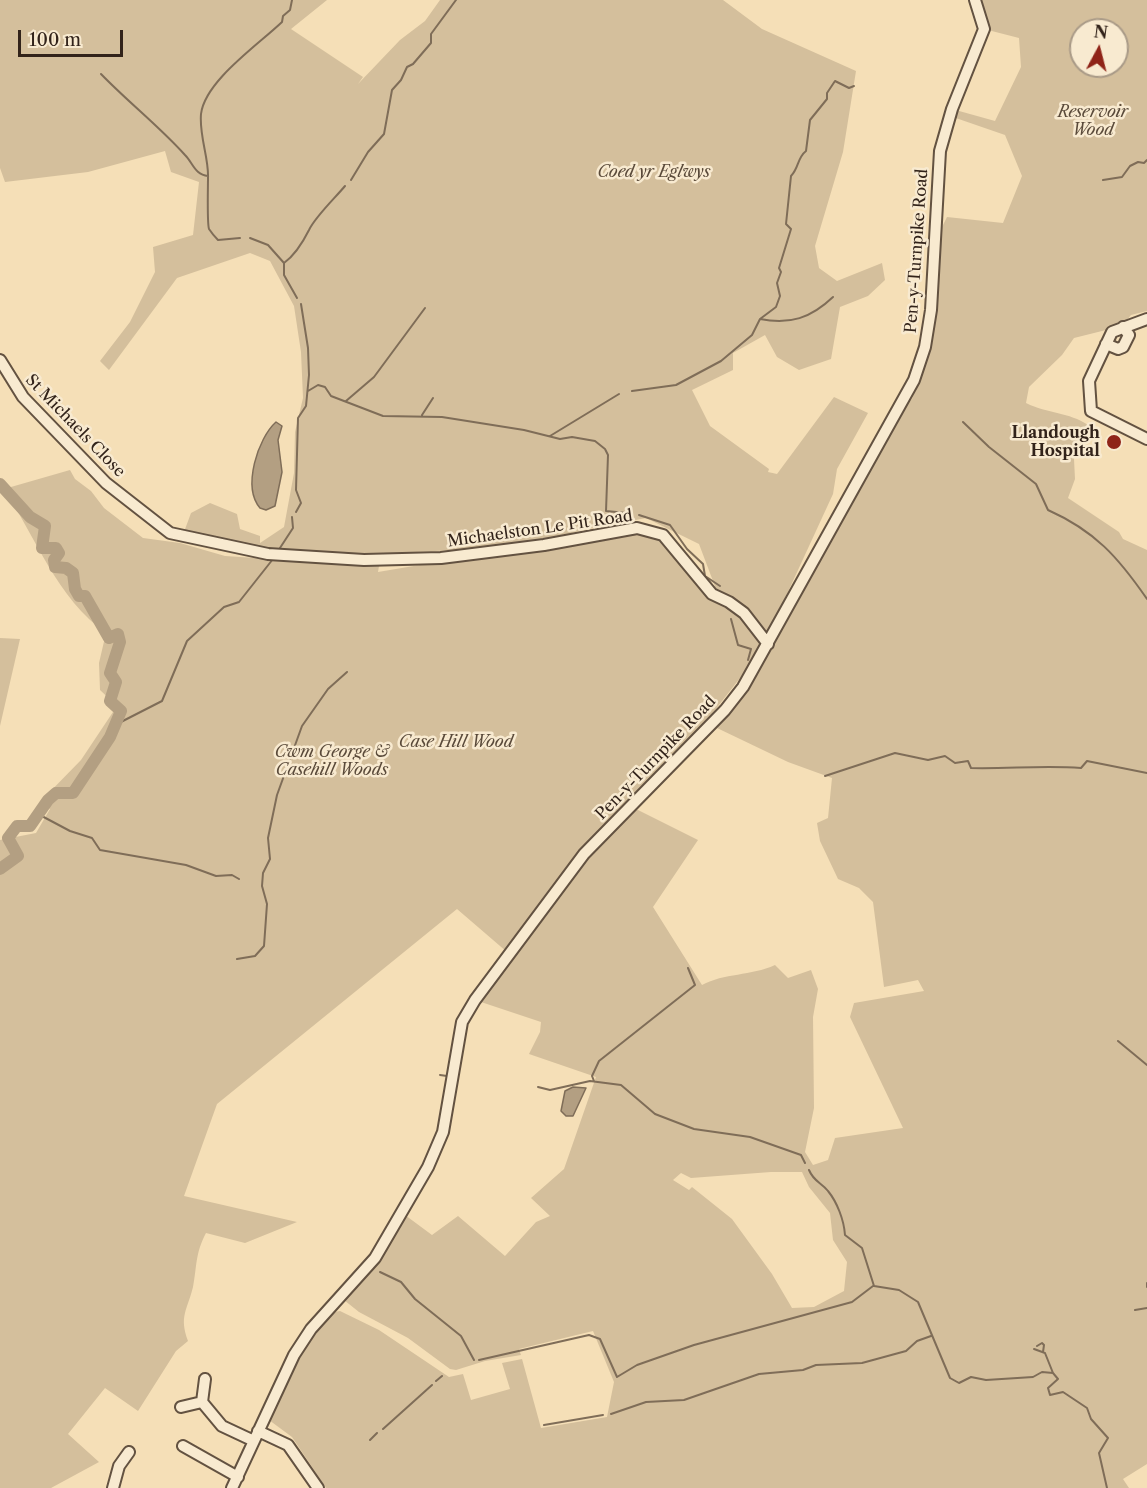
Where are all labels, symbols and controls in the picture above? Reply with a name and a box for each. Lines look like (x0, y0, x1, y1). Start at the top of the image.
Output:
scale bar (21, 18, 126, 56)
north arrow (1069, 18, 1129, 78)
text: N (1093, 21, 1109, 43)
text: 100 m (29, 29, 81, 51)
park label: Reservoir Wood (1058, 102, 1128, 140)
park label: Coed yr Eglwys (597, 162, 711, 182)
street label: Pen-y-Turnpike Road (902, 168, 932, 334)
street label: St Michaels Close (21, 371, 129, 481)
place label: Llandough Hospital (1011, 423, 1100, 461)
marker: Llandough Hospital (1105, 433, 1123, 451)
street label: Michaelston Le Pit Road (446, 506, 634, 552)
street label: Pen-y-Turnpike Road (592, 692, 720, 824)
park label: Case Hill Wood (399, 732, 513, 752)
park label: Cwm George & Casehill Woods (275, 742, 389, 780)

